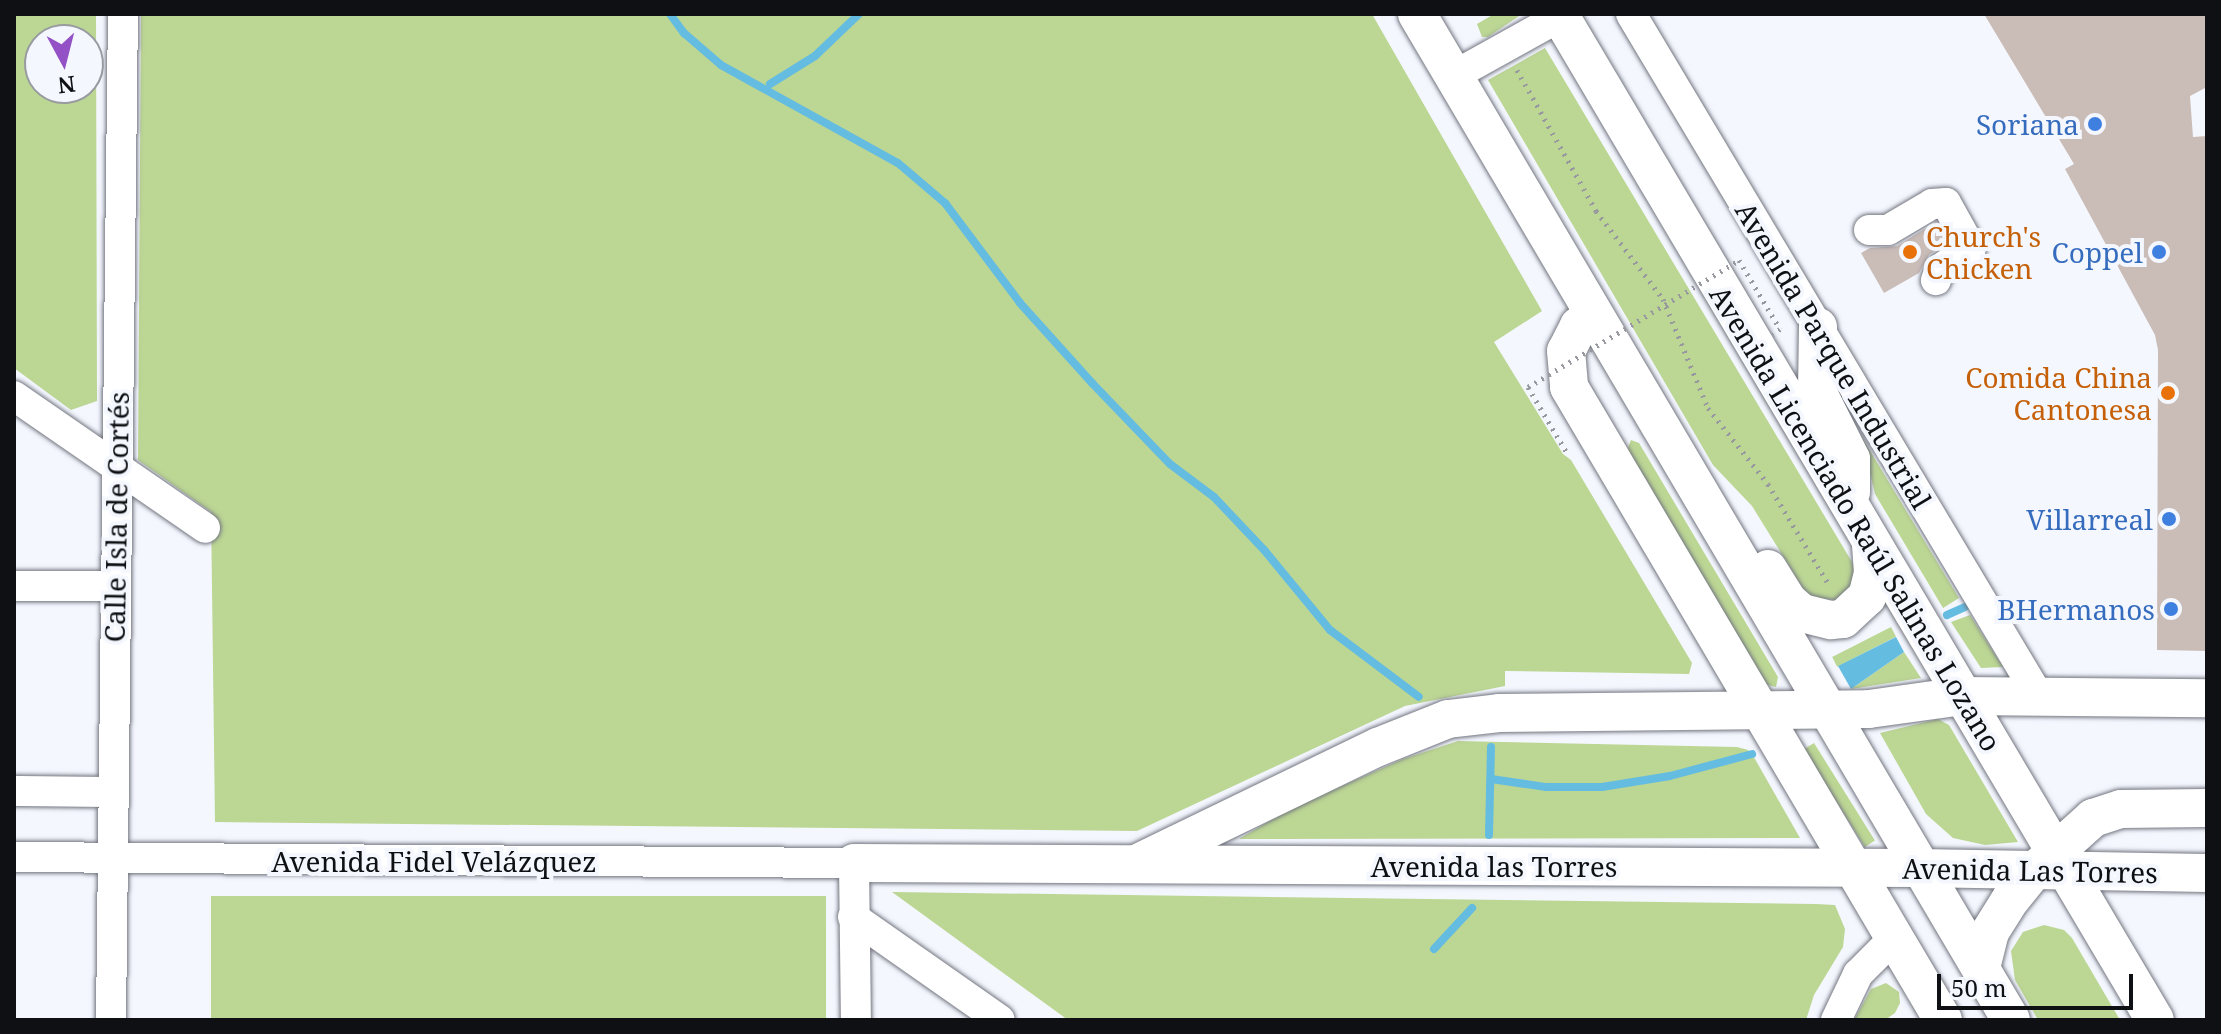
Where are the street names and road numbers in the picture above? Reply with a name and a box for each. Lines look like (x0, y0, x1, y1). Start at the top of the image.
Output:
street label: Avenida Parque Industrial (1729, 195, 1939, 515)
street label: Avenida Licenciado Raúl Salinas Lozano (1703, 279, 2009, 757)
street label: Calle Isla de Cortés (97, 391, 135, 643)
street label: Avenida Fidel Velázquez (271, 844, 597, 878)
street label: Avenida las Torres (1371, 849, 1617, 883)
street label: Avenida Las Torres (1902, 851, 2158, 889)

